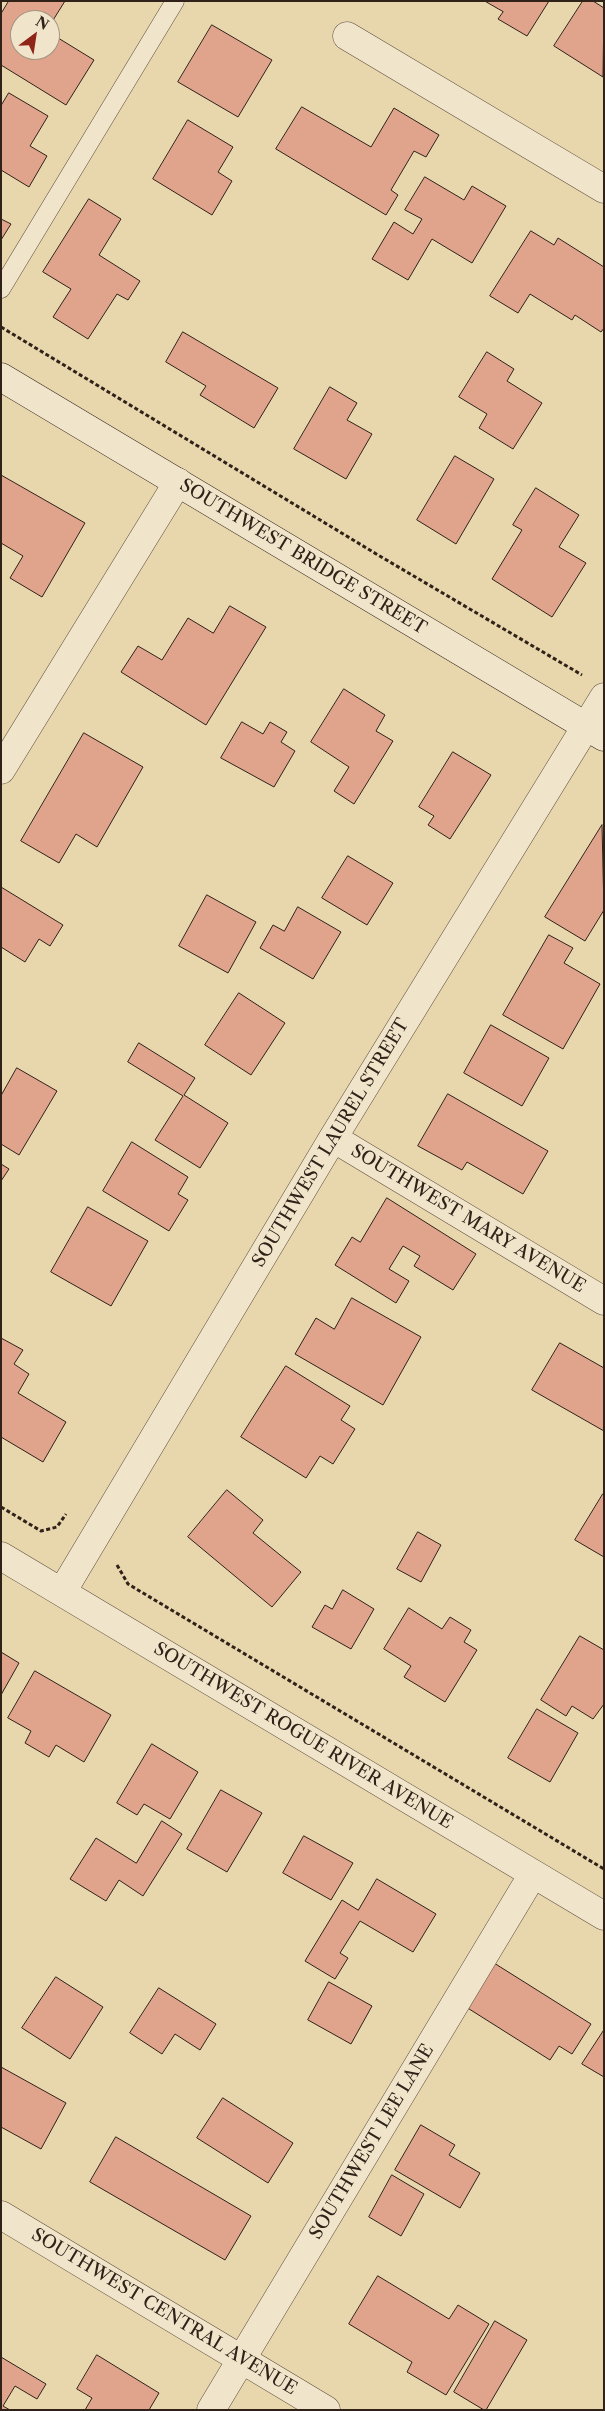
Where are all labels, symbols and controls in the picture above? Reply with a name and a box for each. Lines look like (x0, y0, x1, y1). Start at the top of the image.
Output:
north arrow (10, 10, 60, 60)
text: N (32, 12, 52, 34)
street label: SOUTHWEST BRIDGE STREET (176, 475, 430, 639)
street label: SOUTHWEST LAUREL STREET (248, 1015, 414, 1271)
street label: SOUTHWEST MARY AVENUE (347, 1140, 589, 1298)
street label: SOUTHWEST ROGUE RIVER AVENUE (150, 1638, 456, 1834)
street label: SOUTHWEST LEE LANE (305, 2041, 439, 2243)
street label: SOUTHWEST CENTRAL AVENUE (27, 2224, 301, 2400)

